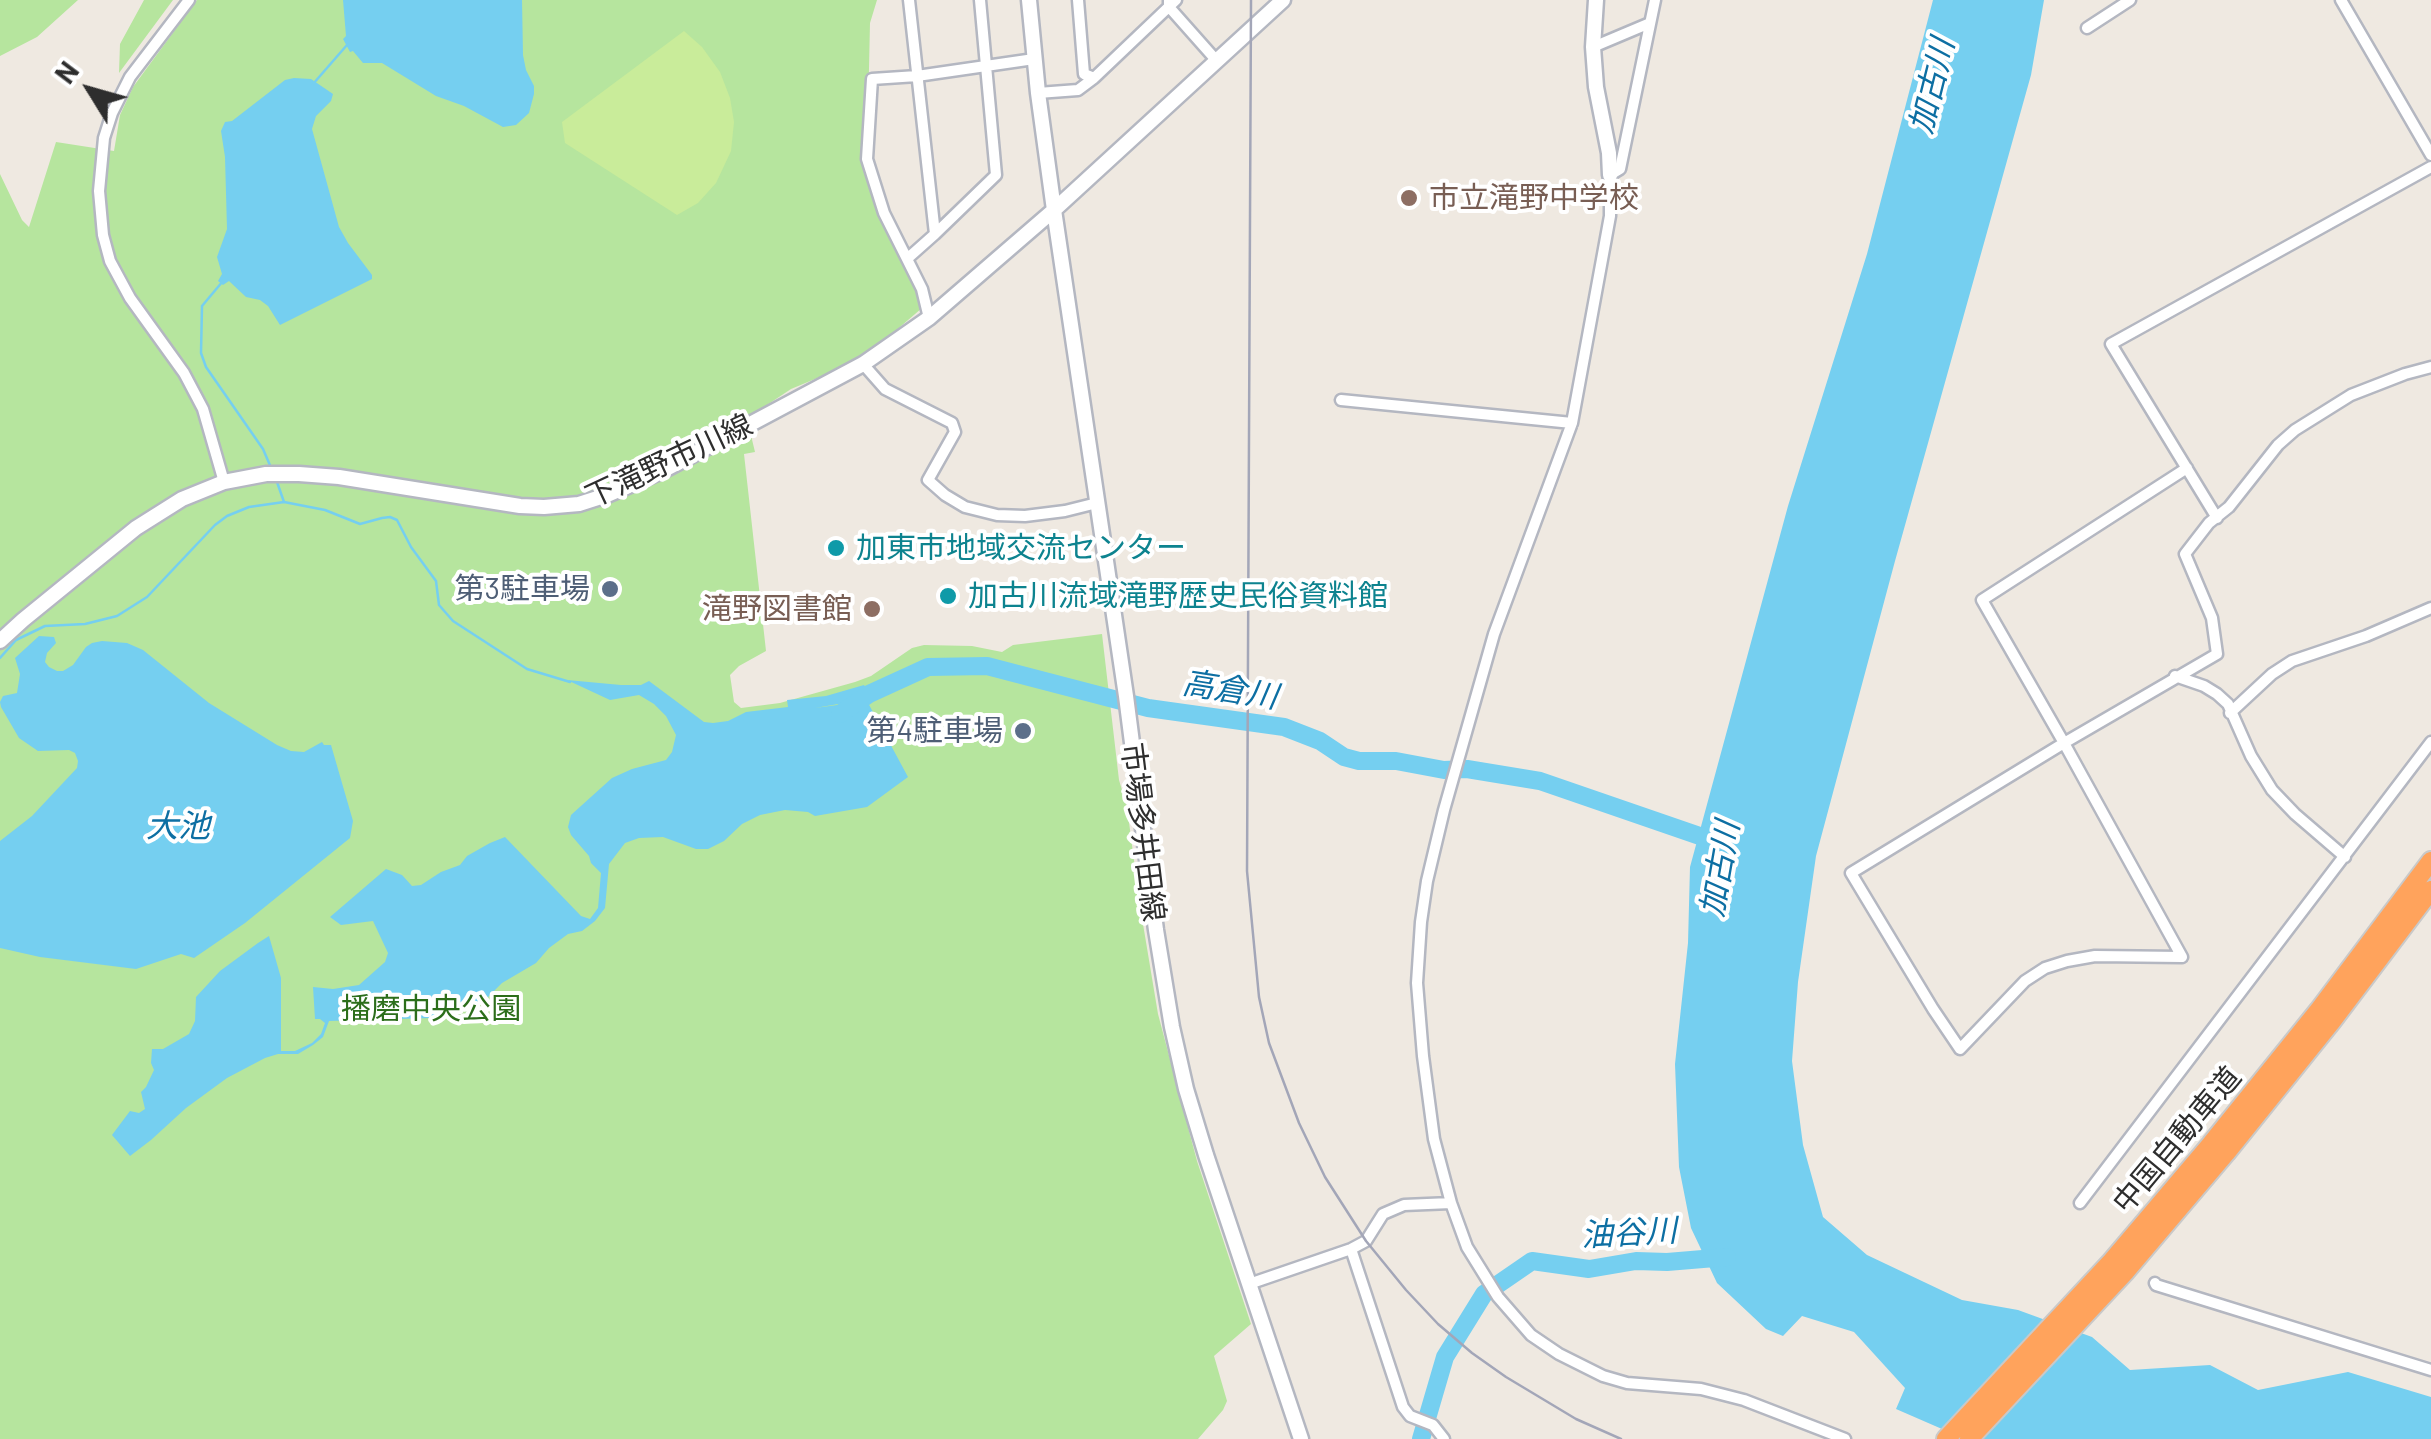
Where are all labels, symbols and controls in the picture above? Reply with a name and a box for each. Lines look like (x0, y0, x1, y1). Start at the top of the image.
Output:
water label: 加古川 (1902, 35, 1962, 137)
north arrow (40, 40, 140, 140)
text: N (47, 54, 85, 90)
place label: 市立滝野中学校 (1429, 180, 1639, 216)
marker: 市立滝野中学校 (1398, 187, 1420, 209)
street label: 下滝野市川線 (580, 407, 758, 515)
place label: 加東市地域交流センター (856, 530, 1186, 566)
marker: 加東市地域交流センター (825, 537, 847, 559)
place label: 第3駐車場 (455, 571, 590, 607)
marker: 第3駐車場 (599, 578, 621, 600)
place label: 加古川流域滝野歴史民俗資料館 (968, 578, 1388, 614)
marker: 加古川流域滝野歴史民俗資料館 (937, 585, 959, 607)
place label: 滝野図書館 (702, 591, 852, 627)
marker: 滝野図書館 (861, 598, 883, 620)
water label: 高倉川 (1180, 664, 1280, 716)
place label: 第4駐車場 (866, 713, 1003, 749)
marker: 第4駐車場 (1012, 720, 1034, 742)
street label: 市場多井田線 (1114, 740, 1172, 924)
water label: 大池 (146, 807, 210, 845)
water label: 加古川 (1693, 818, 1747, 920)
park label: 播磨中央公園 (341, 991, 521, 1027)
street label: 中国自動車道 (2105, 1059, 2249, 1221)
water label: 油谷川 (1580, 1211, 1678, 1255)

